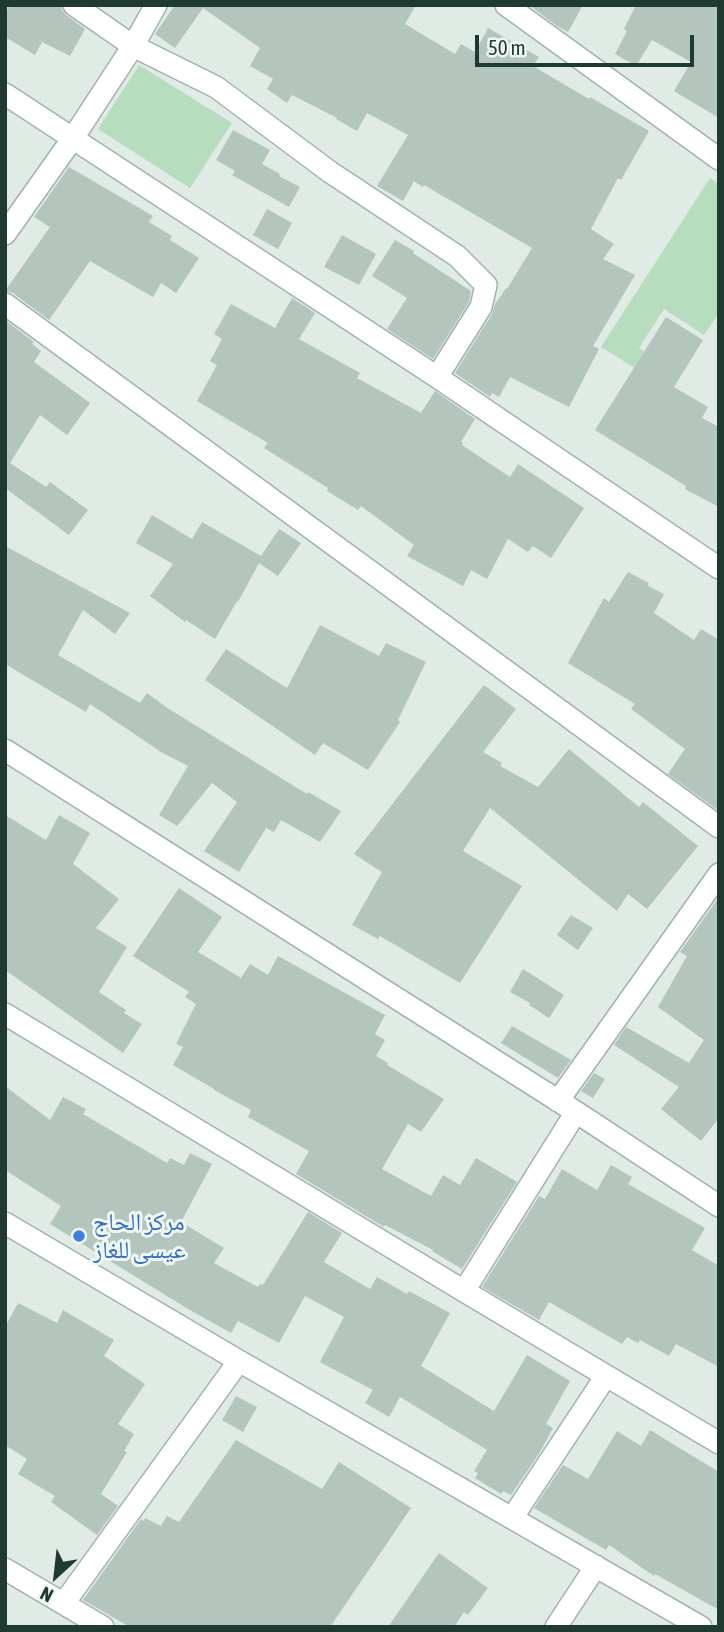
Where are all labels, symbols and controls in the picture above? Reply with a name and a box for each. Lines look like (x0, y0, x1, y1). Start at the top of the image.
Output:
scale bar (479, 21, 698, 65)
text: 50 m (488, 35, 526, 59)
place label: مركز الحاج عيسى للغاز (93, 1208, 186, 1264)
marker: مركز الحاج عيسى للغاز (71, 1228, 87, 1244)
north arrow (21, 1541, 91, 1611)
text: N (36, 1582, 56, 1607)

